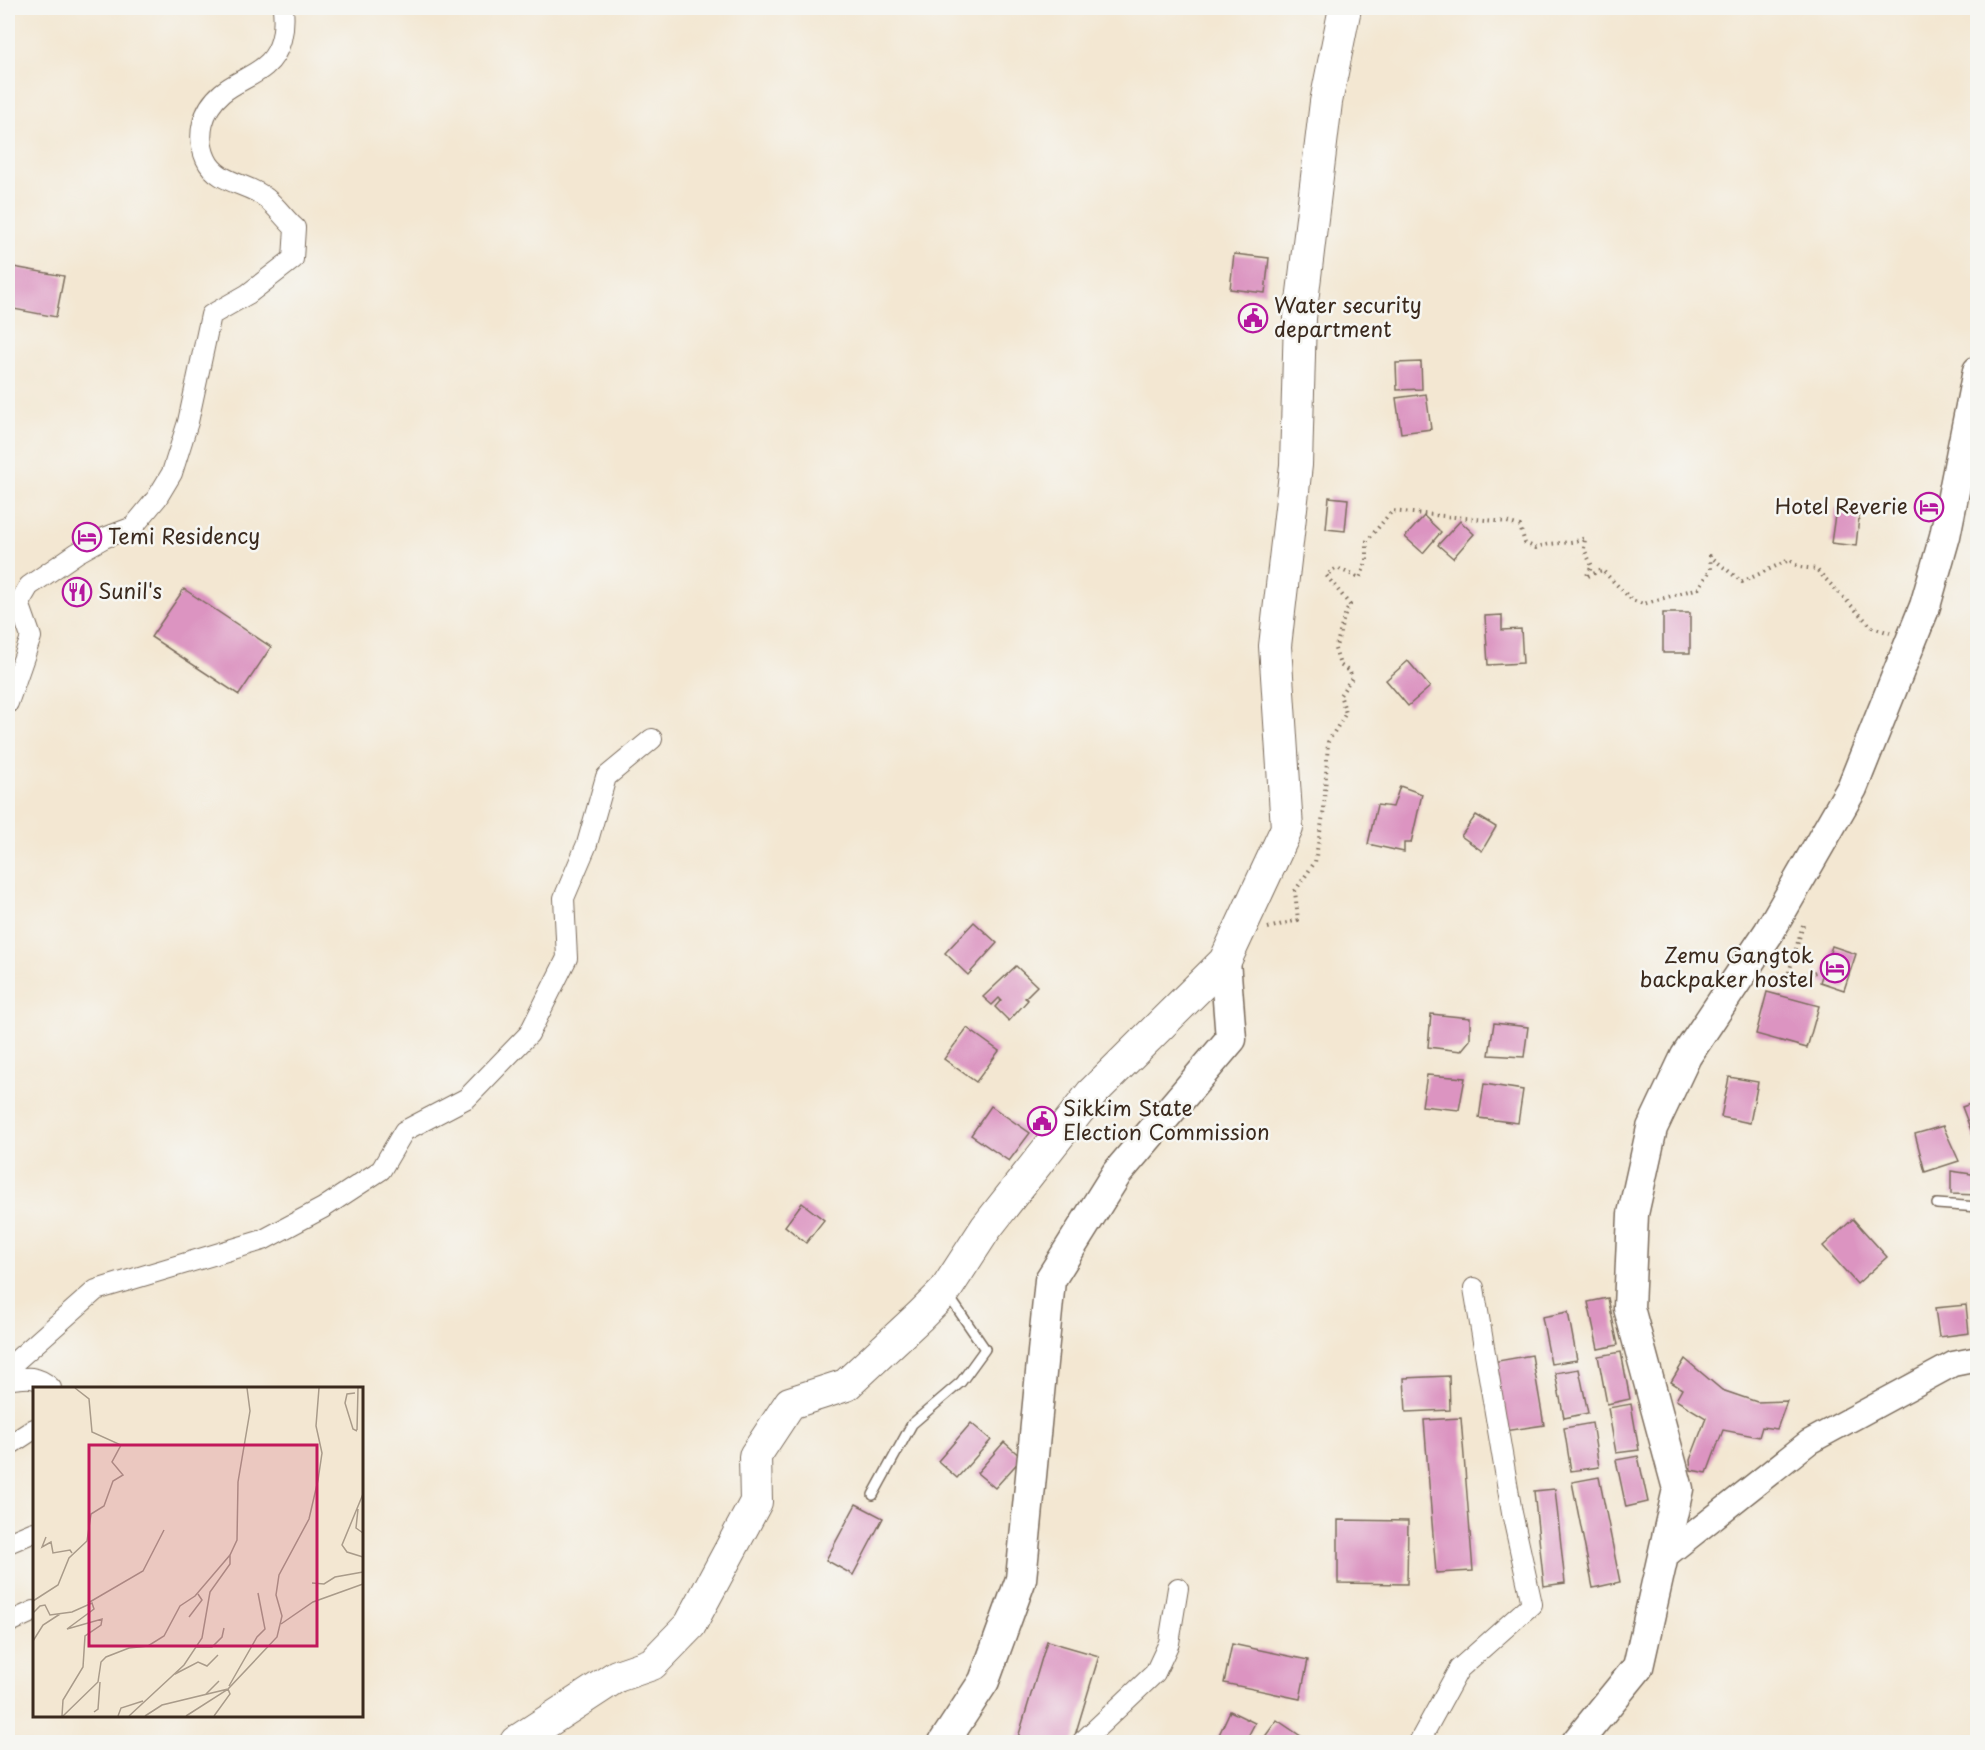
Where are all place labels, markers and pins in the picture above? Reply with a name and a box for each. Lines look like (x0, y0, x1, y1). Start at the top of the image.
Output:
place label: Water security department (1274, 288, 1422, 344)
public building icon: Water security department (1237, 302, 1269, 334)
place label: Hotel Reverie (1775, 489, 1908, 521)
hotel icon: Hotel Reverie (1913, 491, 1945, 523)
place label: Temi Residency (108, 519, 260, 551)
hotel icon: Temi Residency (71, 521, 103, 553)
place label: Sunil's (98, 574, 162, 606)
restaurant icon: Sunil's (61, 576, 93, 608)
place label: Zemu Gangtok backpaker hostel (1640, 938, 1814, 994)
hotel icon: Zemu Gangtok backpaker hostel (1819, 952, 1851, 984)
place label: Sikkim State Election Commission (1063, 1091, 1270, 1147)
public building icon: Sikkim State Election Commission (1026, 1105, 1058, 1137)

